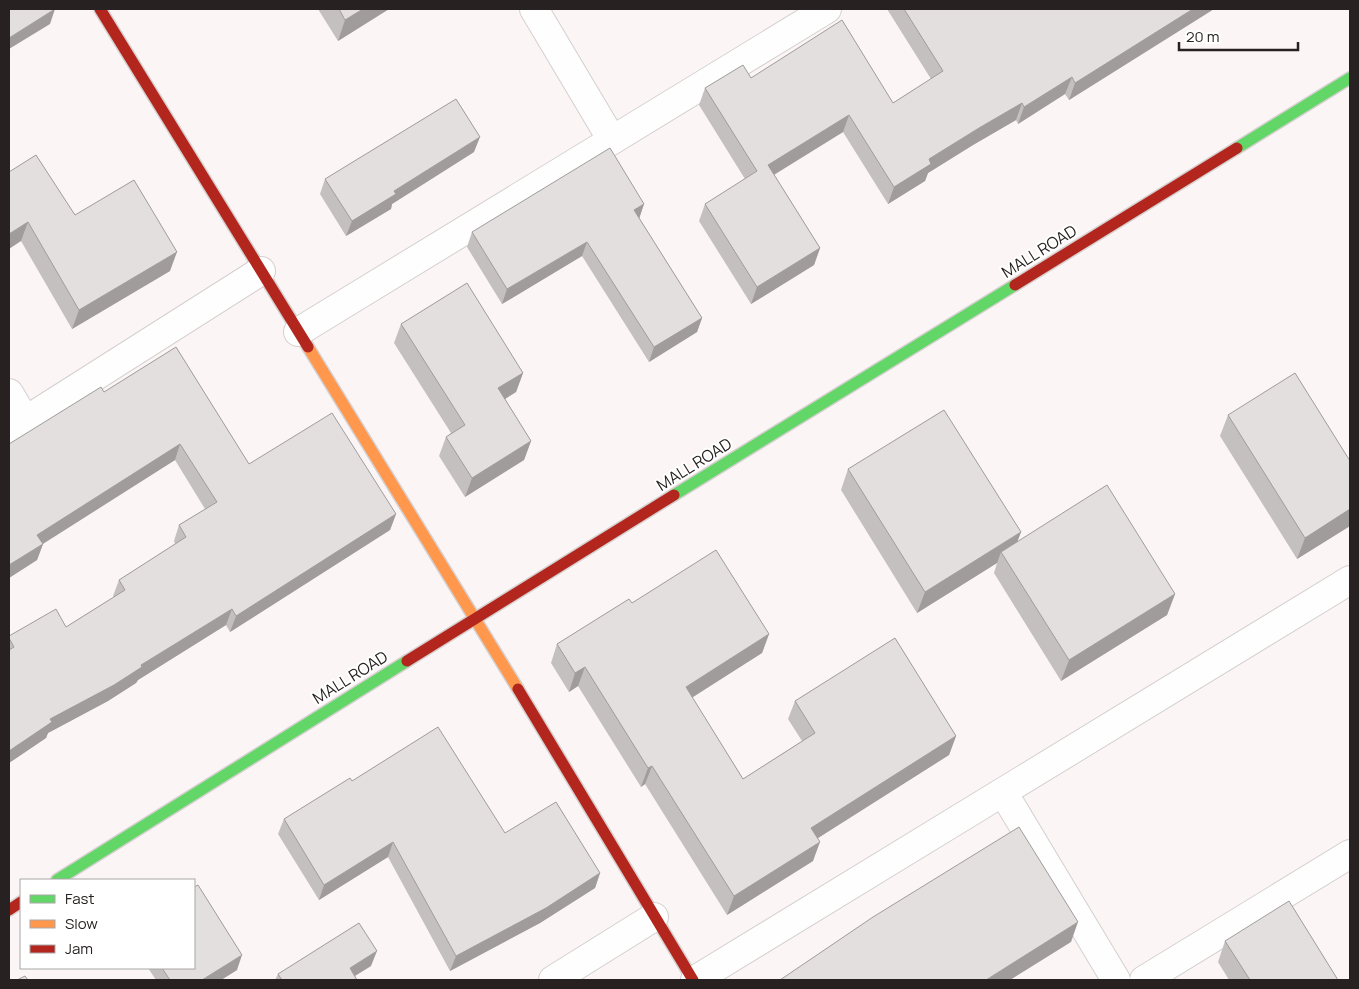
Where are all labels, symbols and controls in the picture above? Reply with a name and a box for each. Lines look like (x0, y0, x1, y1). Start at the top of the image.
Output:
scale bar (1179, 20, 1298, 52)
text: 20 m (1186, 26, 1219, 47)
street label: MALL ROAD (997, 219, 1081, 283)
street label: MALL ROAD (652, 432, 736, 496)
street label: MALL ROAD (308, 645, 392, 709)
legend (20, 879, 195, 969)
text: Fast (65, 888, 94, 909)
text: Slow (65, 913, 98, 934)
text: Jam (65, 938, 93, 959)

